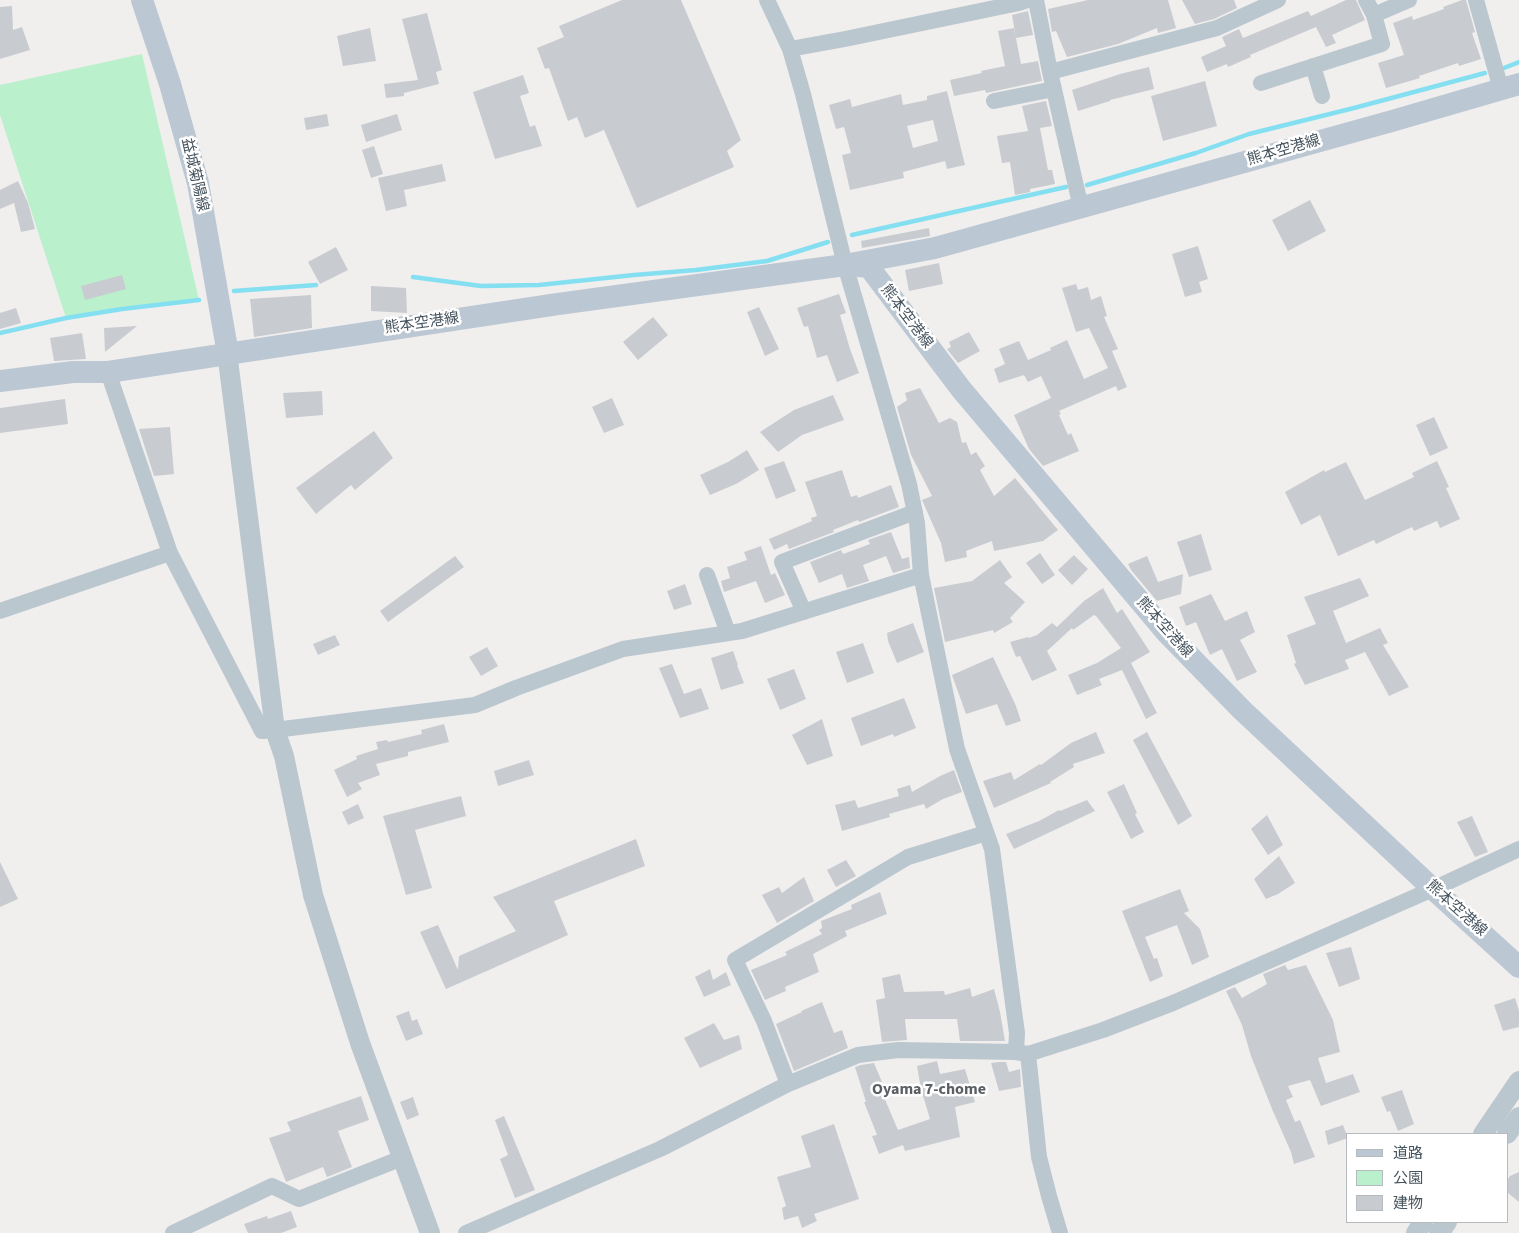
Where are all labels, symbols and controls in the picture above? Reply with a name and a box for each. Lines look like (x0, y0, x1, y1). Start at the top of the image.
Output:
street label: 熊本空港線 (1245, 132, 1323, 170)
street label: 益城菊陽線 (177, 136, 211, 214)
street label: 熊本空港線 (876, 282, 936, 352)
street label: 熊本空港線 (384, 310, 460, 338)
street label: 熊本空港線 (1132, 594, 1196, 662)
street label: 熊本空港線 (1422, 877, 1490, 941)
district label: Oyama 7-chome (872, 1080, 986, 1100)
legend (1346, 1133, 1509, 1223)
text: 道路 (1393, 1143, 1423, 1164)
text: 公園 (1393, 1168, 1423, 1189)
text: 建物 (1393, 1193, 1423, 1214)

